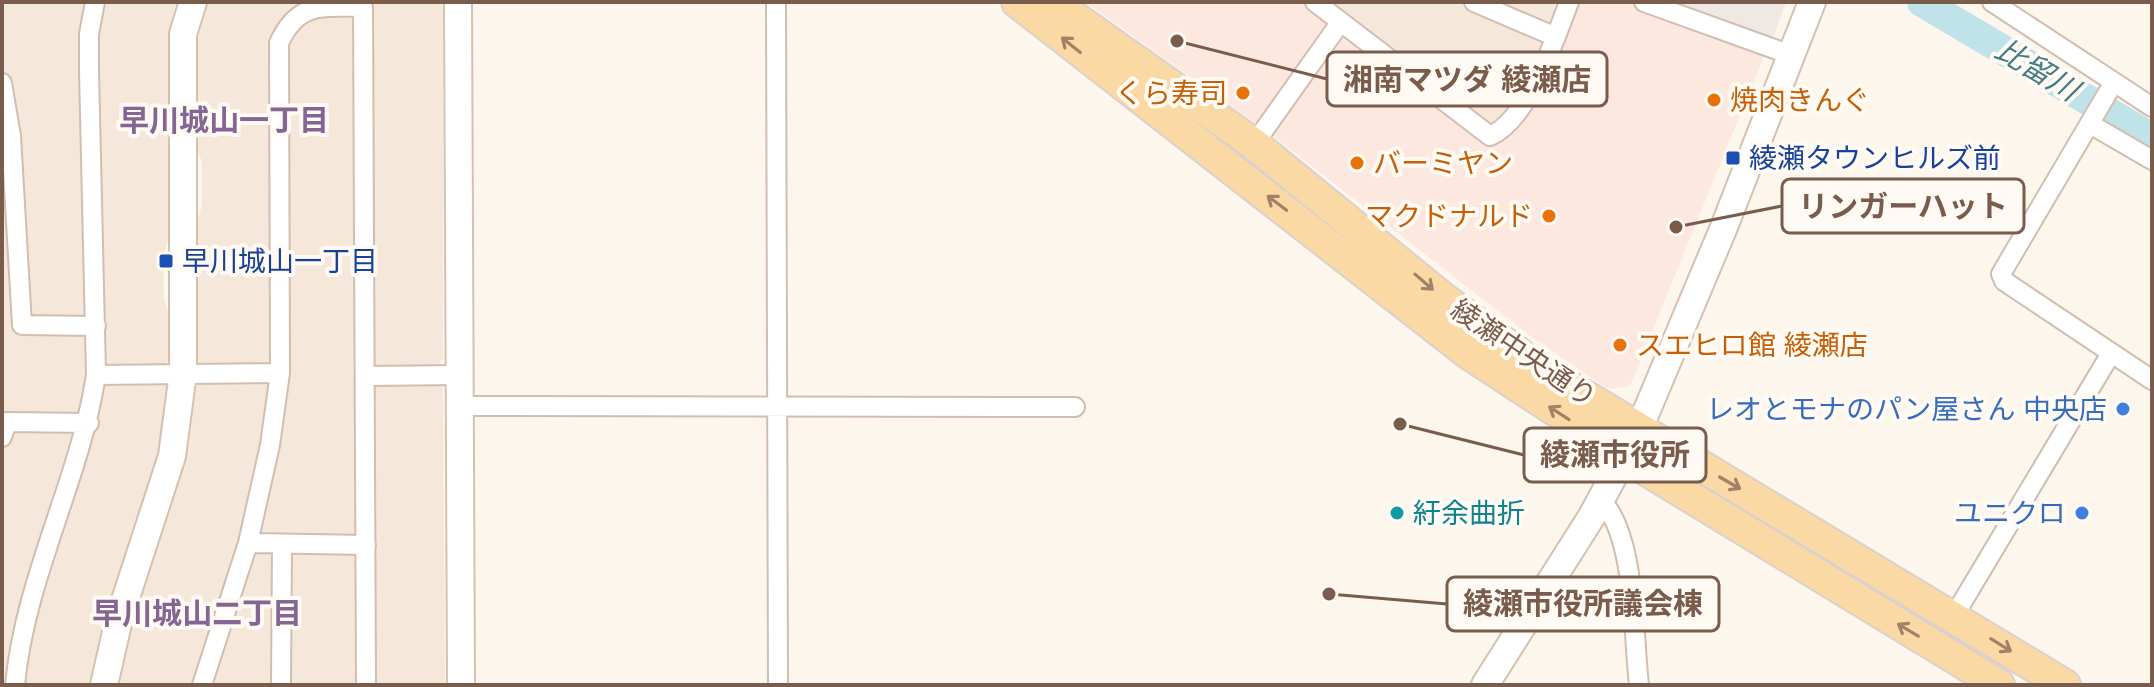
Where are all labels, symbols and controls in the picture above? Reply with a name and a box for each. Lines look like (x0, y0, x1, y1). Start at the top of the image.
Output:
water label: 比留川 (1989, 30, 2088, 110)
one-way arrow (1061, 36, 1082, 54)
callout: 湘南マツダ 綾瀬店 (1327, 52, 1607, 106)
text: 湘南マツダ 綾瀬店 (1343, 60, 1591, 98)
place label: くら寿司 (1115, 75, 1227, 110)
place label: 焼肉きんぐ (1730, 82, 1870, 117)
marker: くら寿司 (1234, 84, 1252, 102)
marker: 焼肉きんぐ (1705, 91, 1723, 109)
district label: 早川城山一丁目 (119, 101, 329, 139)
place label: 綾瀬タウンヒルズ前 (1749, 140, 2001, 175)
place label: バーミヤン (1373, 145, 1513, 180)
marker: 綾瀬タウンヒルズ前 (1724, 149, 1742, 167)
marker: バーミヤン (1348, 154, 1366, 172)
callout: リンガーハット (1782, 179, 2024, 233)
text: リンガーハット (1798, 187, 2008, 225)
one-way arrow (1267, 195, 1288, 212)
place label: マクドナルド (1365, 198, 1533, 233)
marker: マクドナルド (1540, 207, 1558, 225)
place label: 早川城山一丁目 (182, 243, 378, 278)
marker: 早川城山一丁目 (157, 252, 175, 270)
one-way arrow (1413, 273, 1434, 291)
street label: 綾瀬中央通り (1445, 291, 1604, 414)
place label: スエヒロ館 綾瀬店 (1636, 327, 1868, 362)
marker: スエヒロ館 綾瀬店 (1611, 336, 1629, 354)
place label: レオとモナのパン屋さん 中央店 (1706, 391, 2107, 426)
marker: レオとモナのパン屋さん 中央店 (2114, 400, 2132, 418)
one-way arrow (1549, 405, 1571, 422)
callout: 綾瀬市役所 (1524, 428, 1706, 482)
text: 綾瀬市役所 (1540, 435, 1690, 473)
one-way arrow (1717, 476, 1741, 491)
place label: 紆余曲折 (1413, 495, 1525, 530)
place label: ユニクロ (1954, 495, 2066, 530)
marker: 紆余曲折 (1388, 504, 1406, 522)
marker: ユニクロ (2073, 504, 2091, 522)
callout: 綾瀬市役所議会棟 (1447, 577, 1719, 631)
text: 綾瀬市役所議会棟 (1463, 584, 1703, 622)
district label: 早川城山二丁目 (92, 594, 302, 632)
one-way arrow (1898, 622, 1920, 639)
one-way arrow (1989, 638, 2012, 654)

